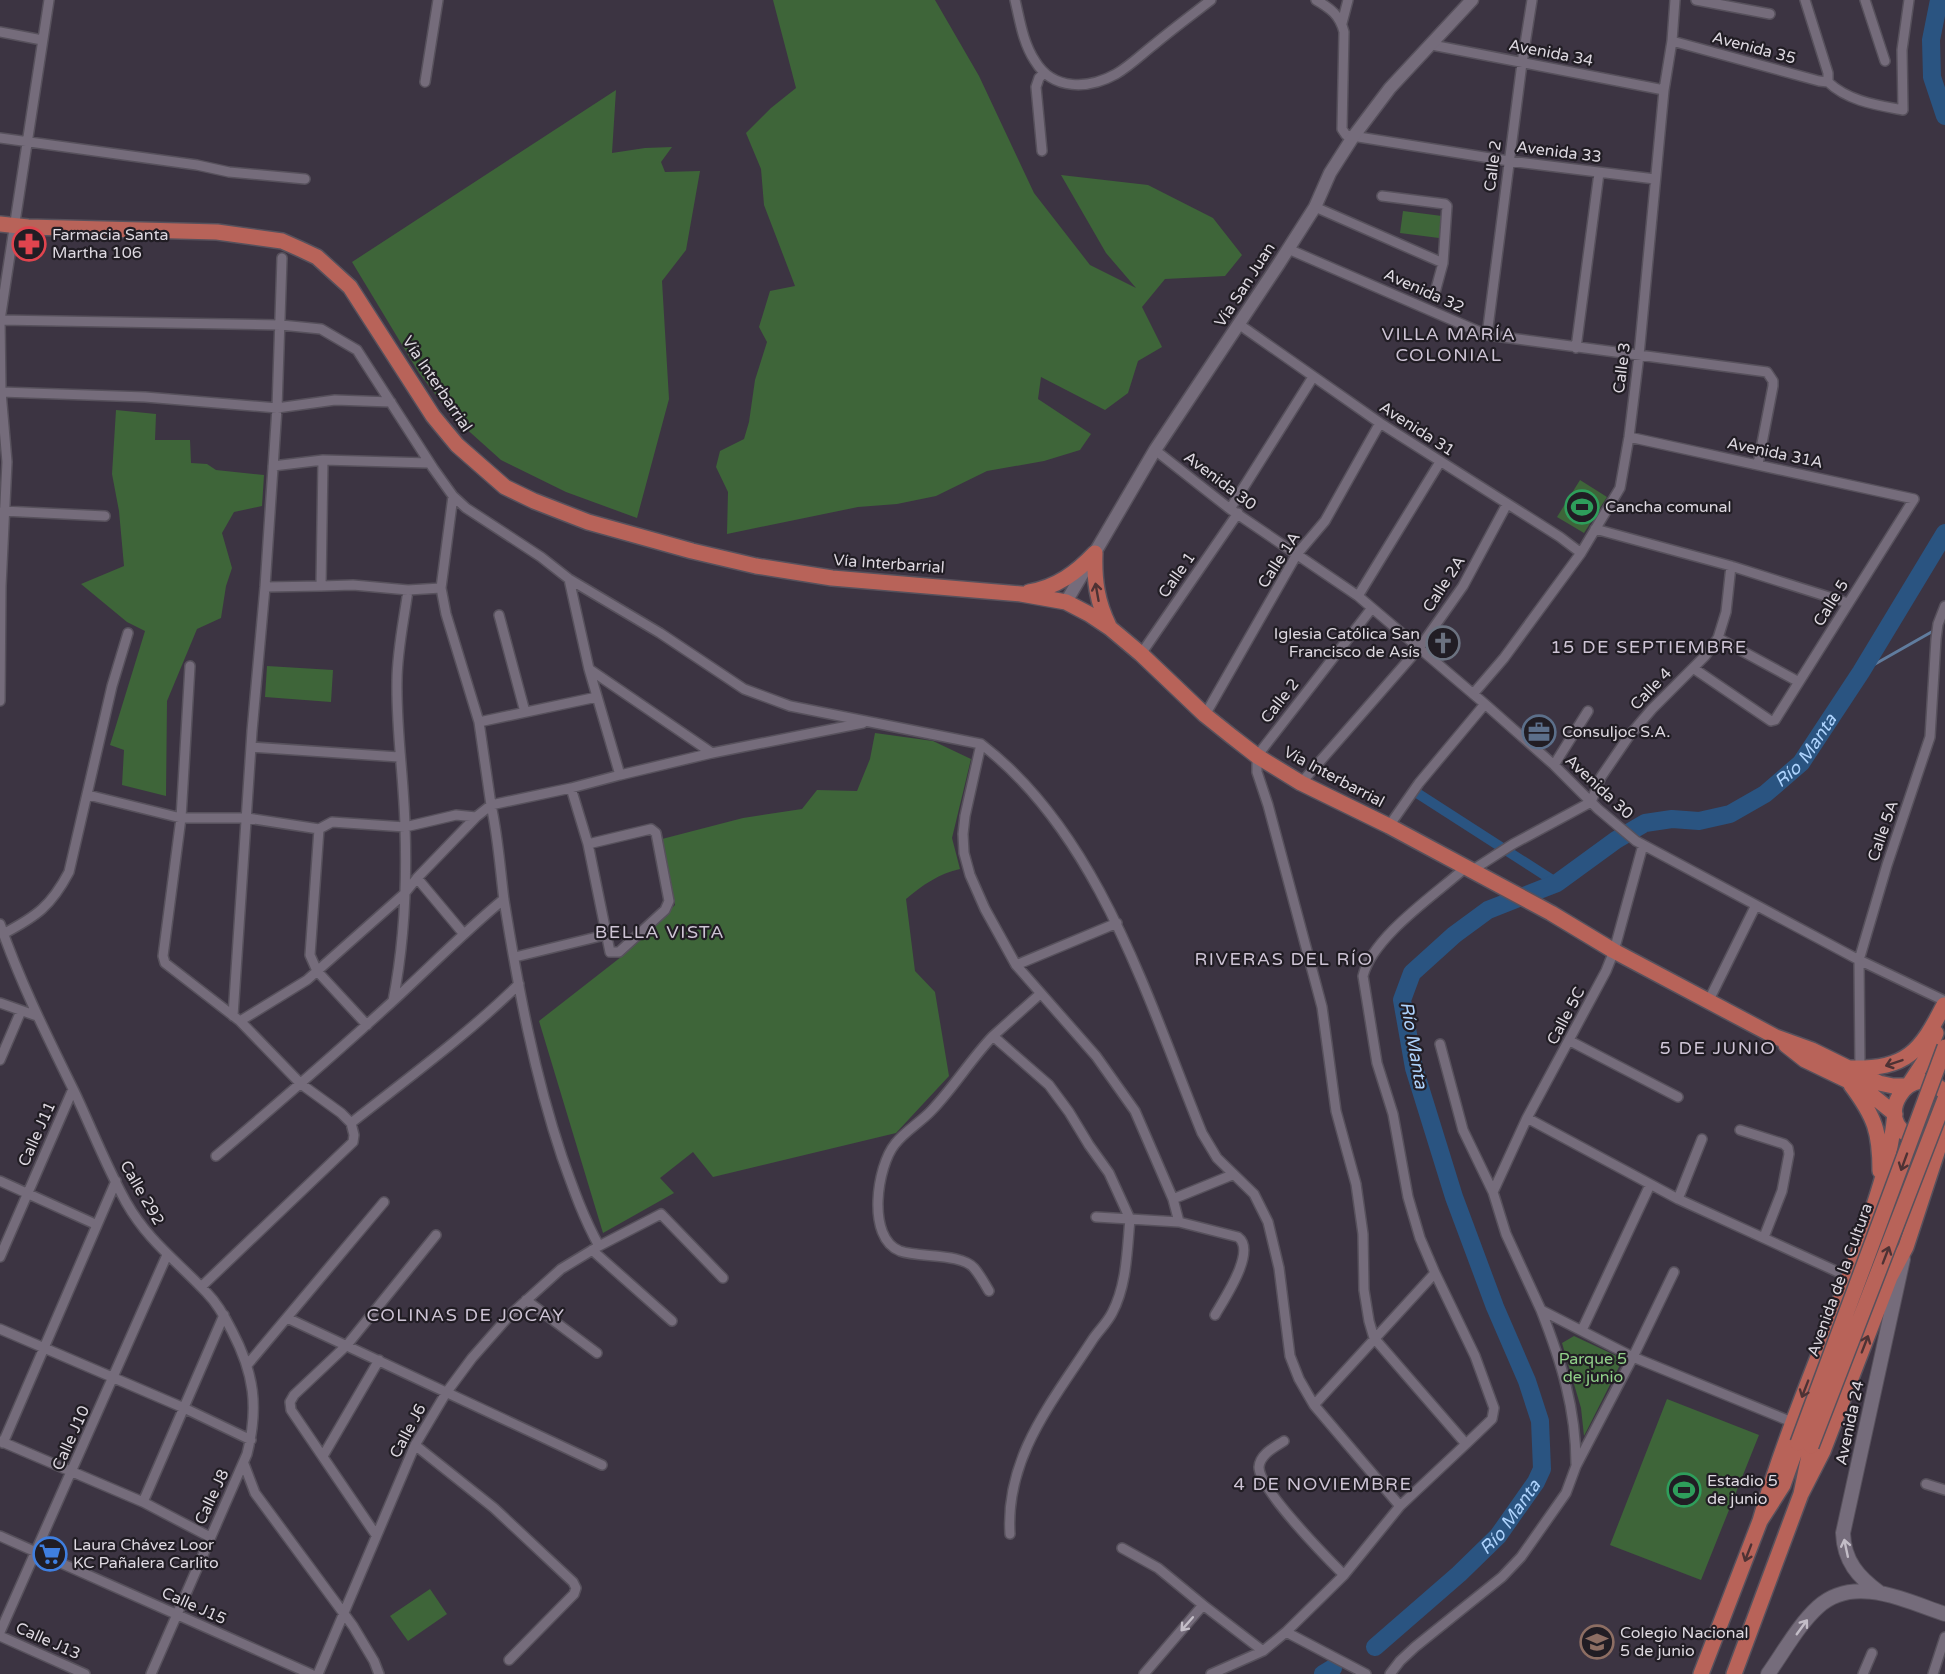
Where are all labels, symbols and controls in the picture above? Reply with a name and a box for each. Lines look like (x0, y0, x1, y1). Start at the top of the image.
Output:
street label: Avenida 35 (1710, 27, 1798, 69)
street label: Avenida 34 (1507, 35, 1595, 71)
street label: Avenida 33 (1515, 137, 1603, 167)
street label: Calle 2 (1480, 139, 1506, 193)
place label: Farmacia Santa Martha 106 (52, 225, 168, 263)
pharmacy icon: Farmacia Santa Martha 106 (11, 226, 47, 262)
street label: Vía San Juan (1210, 239, 1280, 331)
street label: Avenida 32 (1381, 264, 1467, 318)
district label: VILLA MARÍA COLONIAL (1382, 323, 1516, 366)
street label: Vía Interbarrial (398, 332, 476, 436)
street label: Calle 3 (1609, 341, 1635, 395)
street label: Avenida 31 (1376, 397, 1458, 461)
street label: Avenida 31A (1725, 433, 1825, 473)
street label: Avenida 30 (1180, 447, 1260, 515)
sports icon: Cancha comunal (1564, 489, 1600, 525)
place label: Cancha comunal (1605, 497, 1732, 517)
street label: Calle 1A (1253, 528, 1305, 592)
street label: Calle 1 (1154, 548, 1200, 602)
street label: Vía Interbarrial (833, 550, 945, 578)
street label: Calle 2A (1418, 552, 1470, 616)
street label: Calle 5 (1809, 576, 1853, 630)
one-way arrow (1091, 583, 1102, 602)
place label: Iglesia Católica San Francisco de Asís (1274, 624, 1420, 662)
church icon: Iglesia Católica San Francisco de Asís (1425, 625, 1461, 661)
district label: 15 DE SEPTIEMBRE (1550, 636, 1748, 658)
street label: Calle 4 (1626, 664, 1676, 714)
street label: Calle 2 (1256, 675, 1304, 727)
water label: Río Manta (1770, 709, 1842, 792)
office icon: Consuljoc S.A. (1521, 714, 1557, 750)
place label: Consuljoc S.A. (1562, 722, 1670, 742)
street label: Vía Interbarrial (1280, 742, 1388, 812)
street label: Avenida 30 (1561, 750, 1637, 824)
street label: Calle 5A (1863, 798, 1903, 864)
district label: BELLA VISTA (595, 921, 725, 943)
district label: RIVERAS DEL RÍO (1194, 948, 1374, 970)
street label: Calle 5C (1543, 984, 1589, 1048)
water label: Río Manta (1396, 1000, 1433, 1091)
district label: 5 DE JUNIO (1660, 1037, 1776, 1059)
one-way arrow (1885, 1058, 1904, 1069)
street label: Calle J11 (14, 1098, 60, 1170)
one-way arrow (1897, 1152, 1908, 1170)
street label: Calle 292 (115, 1157, 169, 1229)
street label: Avenida de la Cultura (1803, 1201, 1877, 1359)
one-way arrow (1881, 1246, 1892, 1265)
district label: COLINAS DE JOCAY (367, 1304, 565, 1326)
one-way arrow (1860, 1335, 1871, 1353)
park label: Parque 5 de junio (1559, 1349, 1627, 1387)
one-way arrow (1799, 1379, 1810, 1398)
street label: Avenida 24 (1831, 1379, 1869, 1467)
street label: Calle J6 (385, 1400, 431, 1462)
street label: Calle J10 (48, 1402, 94, 1474)
street label: Calle J8 (191, 1466, 233, 1528)
place label: Estadio 5 de junio (1707, 1471, 1778, 1509)
sports icon: Estadio 5 de junio (1666, 1472, 1702, 1508)
district label: 4 DE NOVIEMBRE (1234, 1473, 1412, 1495)
water label: Río Manta (1475, 1475, 1546, 1559)
place label: Laura Chávez Loor KC Pañalera Carlito (73, 1535, 219, 1573)
supermarket icon: Laura Chávez Loor KC Pañalera Carlito (32, 1536, 68, 1572)
one-way arrow (1839, 1539, 1851, 1558)
one-way arrow (1742, 1543, 1753, 1562)
street label: Calle J15 (158, 1583, 230, 1629)
one-way arrow (1180, 1616, 1194, 1631)
street label: Calle J13 (12, 1618, 84, 1664)
one-way arrow (1796, 1619, 1808, 1635)
place label: Colegio Nacional 5 de junio (1620, 1623, 1748, 1661)
school or university icon: Colegio Nacional 5 de junio (1579, 1624, 1615, 1660)

